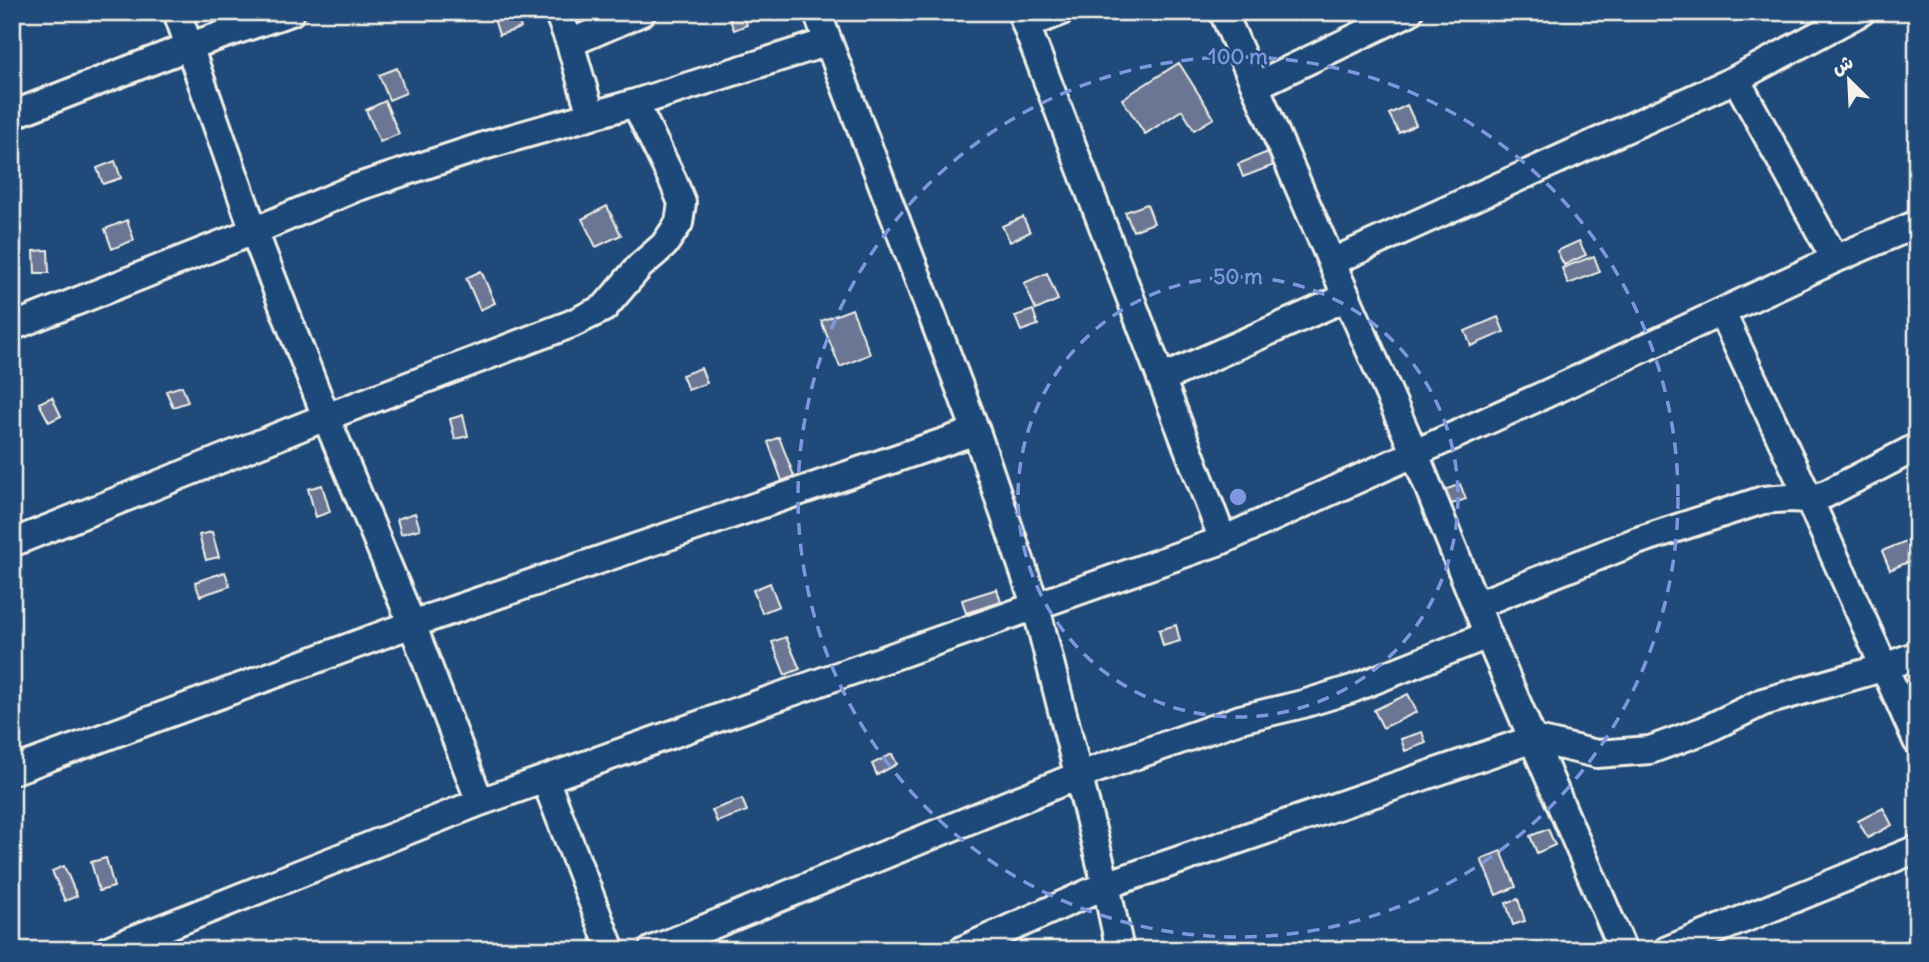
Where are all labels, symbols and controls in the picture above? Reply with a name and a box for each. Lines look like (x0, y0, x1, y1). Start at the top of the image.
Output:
text: 100 m (1208, 43, 1268, 70)
north arrow (1814, 46, 1884, 116)
text: ش (1828, 49, 1857, 80)
text: 50 m (1213, 263, 1263, 290)
centre of rings (1226, 485, 1250, 509)

